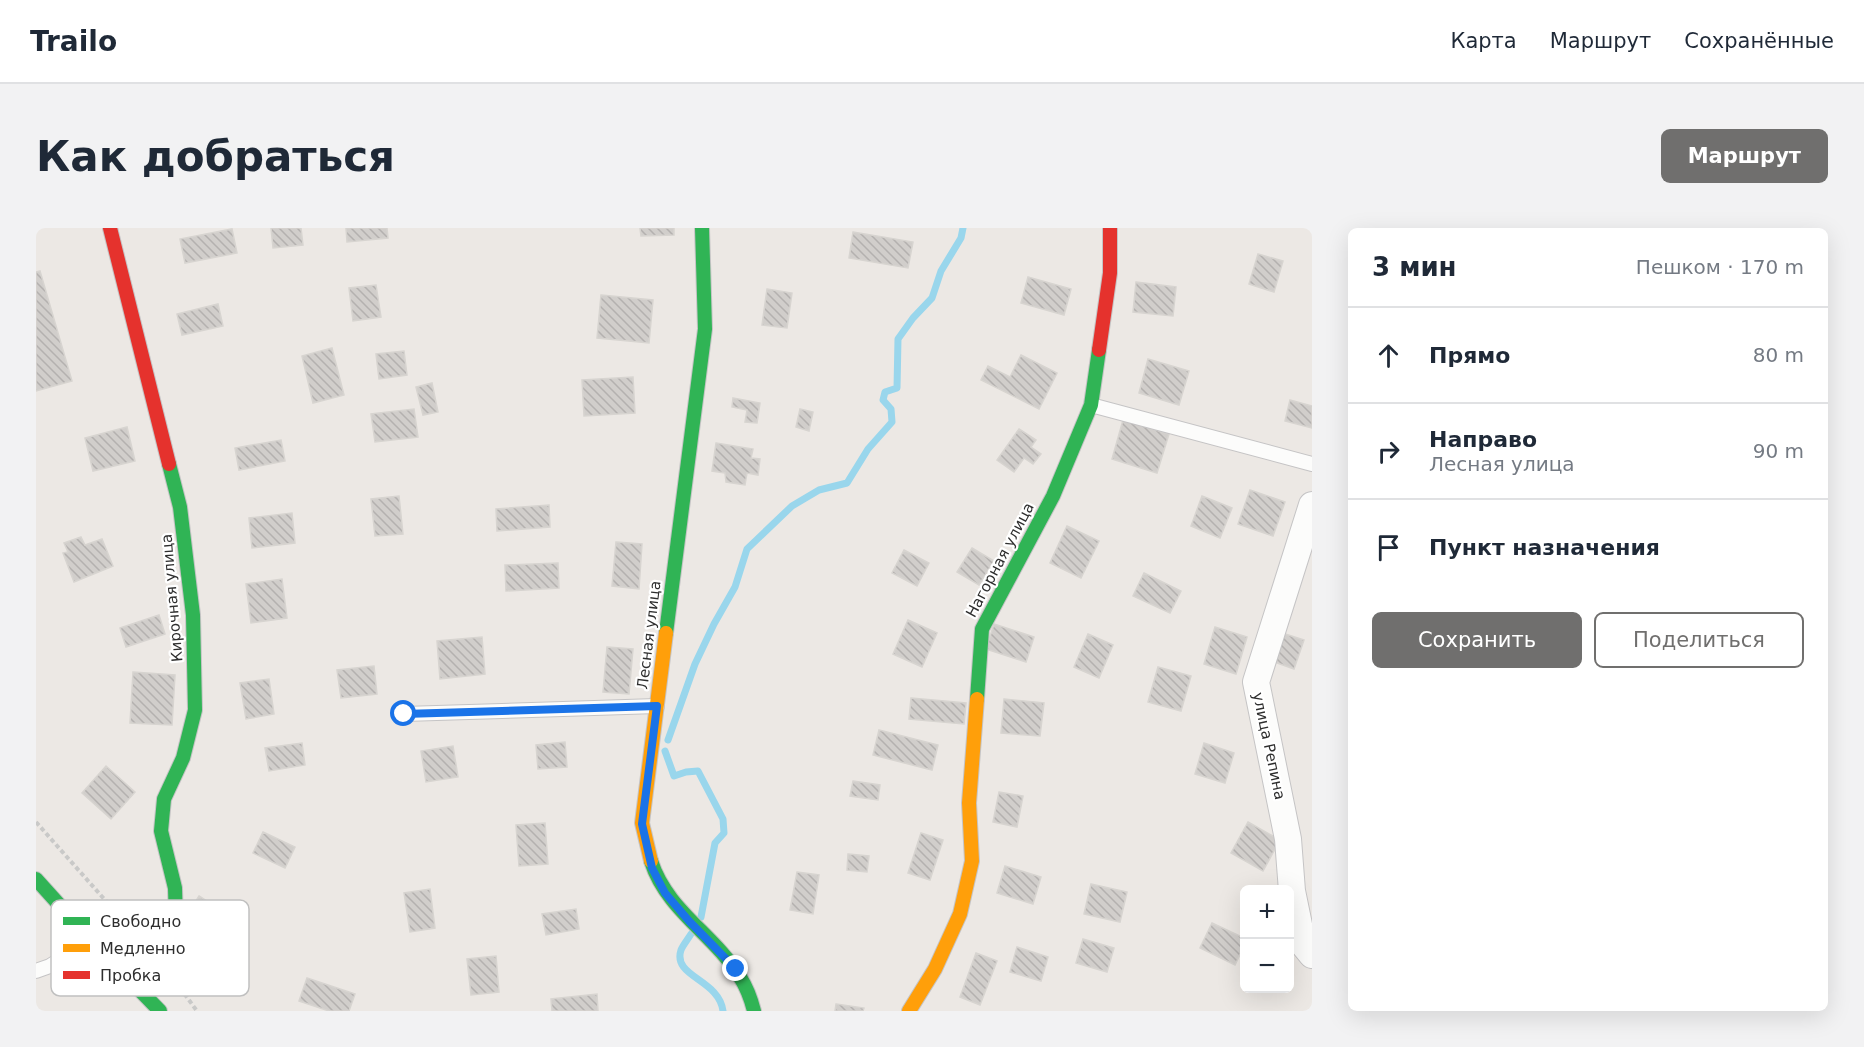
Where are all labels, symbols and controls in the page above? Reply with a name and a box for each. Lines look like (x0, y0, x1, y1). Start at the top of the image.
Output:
text: Trailo (30, 25, 117, 58)
text: Карта (1451, 29, 1517, 53)
text: Маршрут (1550, 29, 1651, 53)
text: Сохранённые (1684, 29, 1834, 53)
button: Маршрут (1661, 129, 1828, 183)
text: Как добраться (36, 132, 395, 181)
text: 3 мин (1372, 252, 1457, 282)
text: Пешком · 170 m (1636, 255, 1804, 279)
icon: ahead (1372, 339, 1405, 372)
text: Прямо (1429, 343, 1510, 368)
text: 80 m (1753, 343, 1804, 367)
text: Направо (1429, 427, 1537, 452)
icon: right (1372, 435, 1405, 468)
text: 90 m (1753, 439, 1804, 463)
text: Лесная улица (1429, 452, 1575, 476)
street label: Нагорная улица (962, 500, 1038, 620)
icon: arrive (1372, 531, 1405, 564)
street label: Кирочная улица (157, 533, 187, 663)
text: Пункт назначения (1429, 535, 1660, 560)
street label: Лесная улица (633, 580, 665, 690)
button: Сохранить (1372, 612, 1582, 668)
button: Поделиться (1594, 612, 1804, 668)
street label: улица Репина (1249, 691, 1289, 801)
route start (390, 700, 416, 726)
map controls (1240, 885, 1294, 993)
button: + (1240, 885, 1294, 939)
legend (51, 900, 249, 996)
text: Свободно (100, 912, 181, 931)
text: Медленно (100, 939, 186, 958)
button: − (1240, 939, 1294, 993)
route end (722, 955, 748, 981)
text: Пробка (100, 966, 161, 985)

